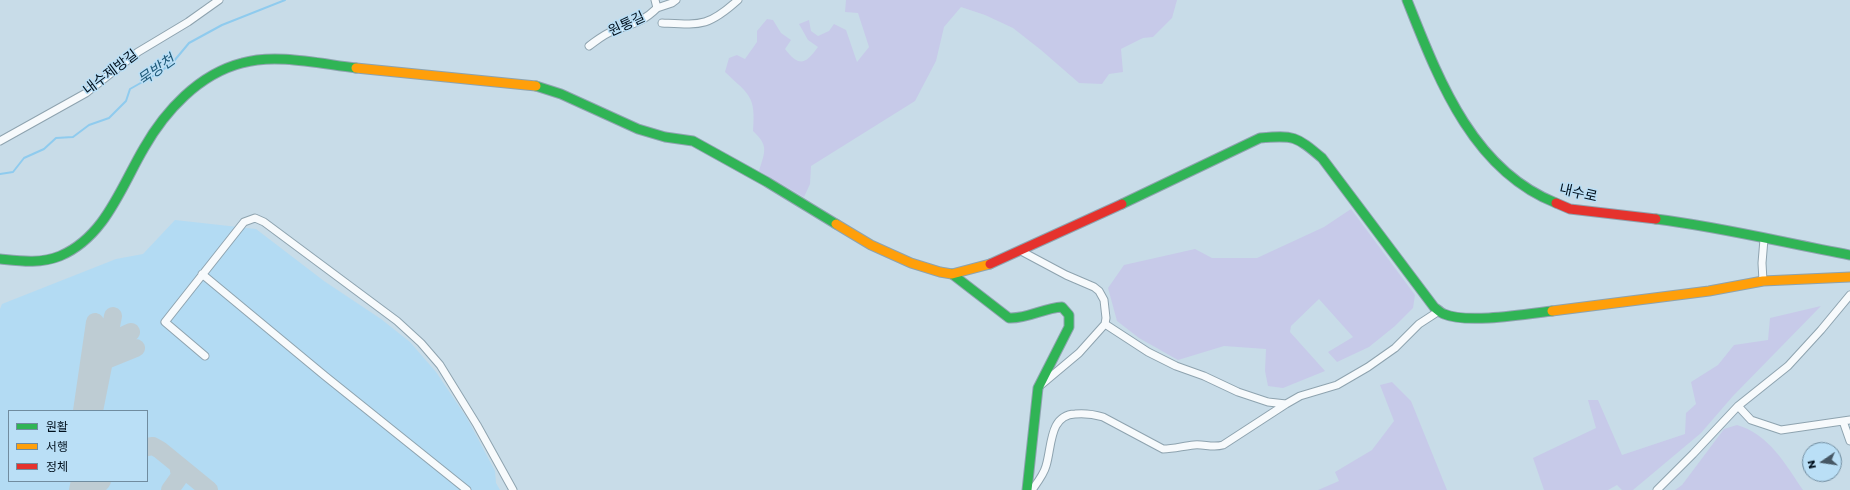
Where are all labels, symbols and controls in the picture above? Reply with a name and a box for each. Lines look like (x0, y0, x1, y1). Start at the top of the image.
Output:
street label: 원통길 (606, 9, 648, 41)
street label: 내수제방길 (80, 47, 142, 99)
water label: 묵방천 (135, 52, 179, 90)
street label: 내수로 (1557, 181, 1599, 207)
legend (8, 410, 148, 482)
text: 원활 (46, 418, 68, 435)
text: 서행 (46, 438, 68, 455)
north arrow (1802, 442, 1842, 482)
text: 정체 (46, 458, 68, 475)
text: N (1803, 459, 1820, 470)

